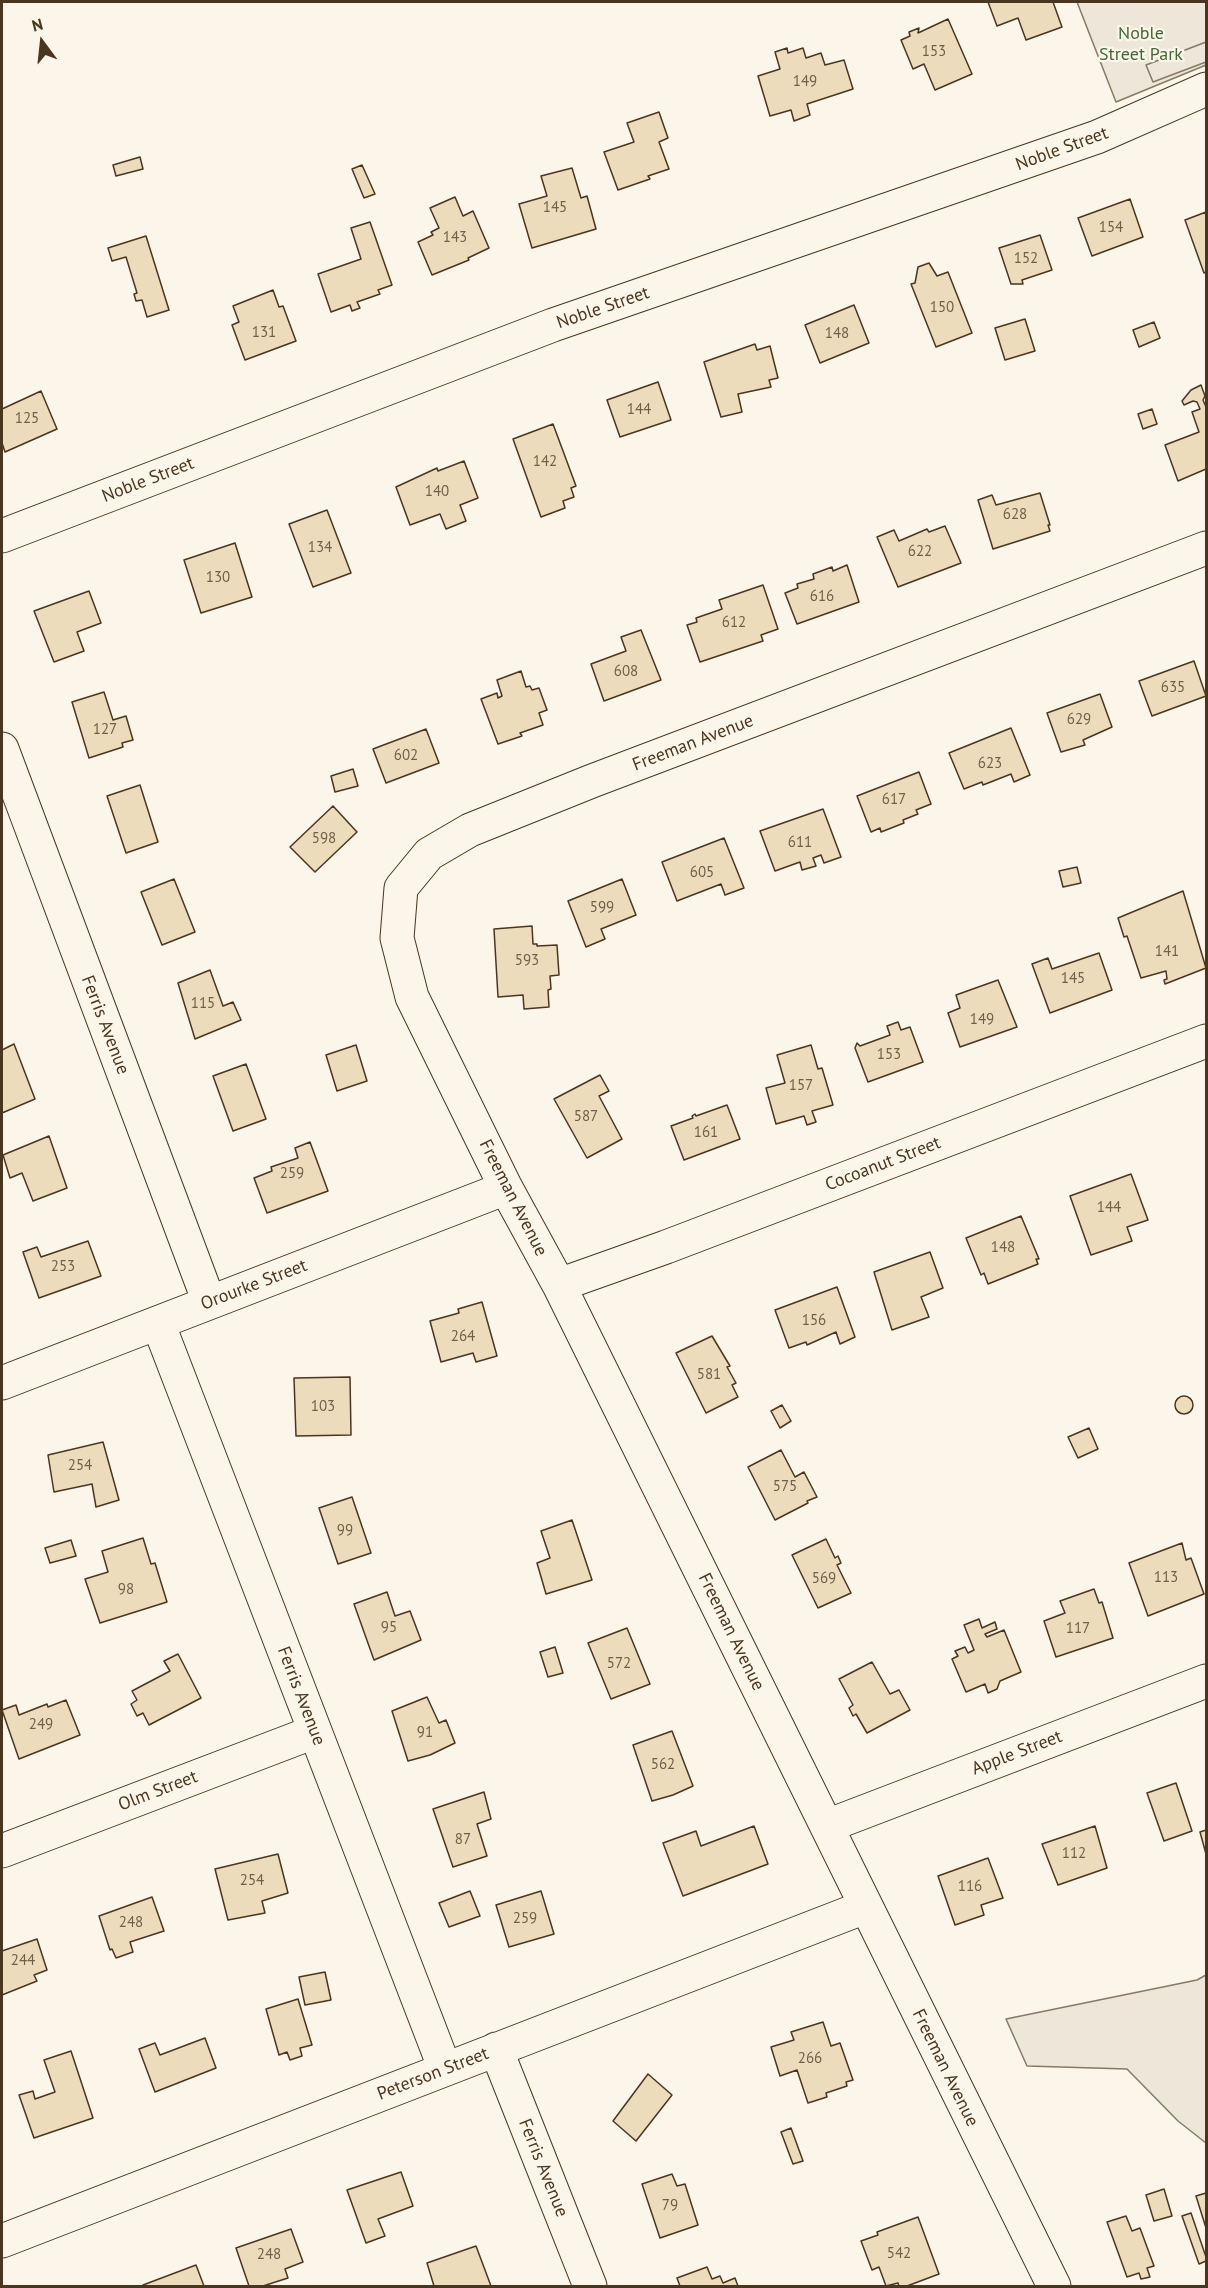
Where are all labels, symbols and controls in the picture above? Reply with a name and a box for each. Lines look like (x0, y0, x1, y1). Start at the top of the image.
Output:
north arrow (12, 12, 72, 72)
text: N (30, 14, 45, 36)
park label: Noble Street Park (1099, 23, 1183, 66)
house number: 153 (922, 43, 946, 61)
house number: 149 (793, 73, 817, 91)
street label: Noble Street (1013, 122, 1111, 176)
house number: 145 (543, 199, 567, 217)
house number: 154 (1099, 219, 1123, 237)
house number: 143 (443, 229, 467, 247)
house number: 152 (1014, 250, 1038, 268)
street label: Noble Street (554, 282, 652, 334)
house number: 150 (930, 299, 954, 317)
house number: 131 (252, 324, 276, 342)
house number: 148 (825, 325, 849, 343)
house number: 144 (627, 401, 651, 419)
house number: 125 (15, 410, 39, 428)
street label: Noble Street (99, 453, 197, 507)
house number: 142 (533, 453, 557, 471)
house number: 140 (425, 483, 449, 501)
house number: 628 (1003, 506, 1027, 524)
house number: 134 (308, 539, 332, 557)
house number: 622 (908, 543, 932, 561)
house number: 130 (206, 569, 230, 587)
house number: 616 (810, 588, 834, 606)
house number: 612 (722, 614, 746, 632)
house number: 608 (614, 663, 638, 681)
house number: 635 (1161, 679, 1185, 697)
street label: Freeman Avenue (629, 710, 757, 776)
house number: 629 (1067, 711, 1091, 729)
house number: 127 (93, 721, 117, 739)
house number: 602 (394, 747, 418, 765)
house number: 623 (978, 755, 1002, 773)
house number: 617 (882, 791, 906, 809)
house number: 598 (312, 830, 336, 848)
house number: 611 (788, 834, 812, 852)
house number: 605 (690, 864, 714, 882)
house number: 599 (590, 899, 614, 917)
house number: 141 (1155, 943, 1179, 961)
house number: 593 (515, 952, 539, 970)
house number: 145 (1061, 970, 1085, 988)
street label: Ferris Avenue (76, 973, 134, 1077)
house number: 115 (191, 995, 215, 1013)
house number: 149 (970, 1011, 994, 1029)
house number: 153 (877, 1046, 901, 1064)
house number: 157 (789, 1077, 813, 1095)
house number: 587 (574, 1108, 598, 1126)
house number: 161 (694, 1124, 718, 1142)
street label: Cocoanut Street (822, 1132, 944, 1196)
street label: Freeman Avenue (474, 1136, 552, 1260)
house number: 259 (280, 1165, 304, 1183)
house number: 144 (1097, 1199, 1121, 1217)
house number: 148 (991, 1239, 1015, 1257)
street label: Orourke Street (198, 1255, 310, 1315)
house number: 253 (51, 1258, 75, 1276)
house number: 156 (802, 1312, 826, 1330)
house number: 264 (451, 1328, 475, 1346)
house number: 581 (697, 1366, 721, 1384)
house number: 103 (311, 1398, 335, 1416)
house number: 254 (68, 1457, 92, 1475)
house number: 575 (773, 1478, 797, 1496)
house number: 99 (337, 1522, 353, 1540)
house number: 113 (1154, 1569, 1178, 1587)
street label: Freeman Avenue (693, 1570, 769, 1694)
house number: 569 (812, 1570, 836, 1588)
house number: 98 (118, 1581, 134, 1599)
house number: 95 (381, 1619, 397, 1637)
house number: 117 (1066, 1620, 1090, 1638)
street label: Ferris Avenue (272, 1644, 330, 1748)
house number: 572 (607, 1655, 631, 1673)
house number: 249 (29, 1716, 53, 1734)
house number: 91 (417, 1724, 433, 1742)
street label: Apple Street (969, 1726, 1065, 1780)
house number: 562 (651, 1756, 675, 1774)
street label: Olm Street (115, 1766, 201, 1816)
house number: 87 (455, 1831, 471, 1849)
house number: 112 (1062, 1845, 1086, 1863)
house number: 254 (240, 1872, 264, 1890)
house number: 116 (958, 1878, 982, 1896)
house number: 259 (513, 1910, 537, 1928)
house number: 248 (119, 1914, 143, 1932)
house number: 244 (11, 1952, 35, 1970)
street label: Freeman Avenue (907, 2006, 983, 2130)
street label: Peterson Street (374, 2043, 492, 2105)
house number: 266 (798, 2050, 822, 2068)
street label: Ferris Avenue (513, 2116, 573, 2220)
house number: 79 (662, 2197, 678, 2215)
house number: 542 (887, 2245, 911, 2263)
house number: 248 (257, 2246, 281, 2264)

